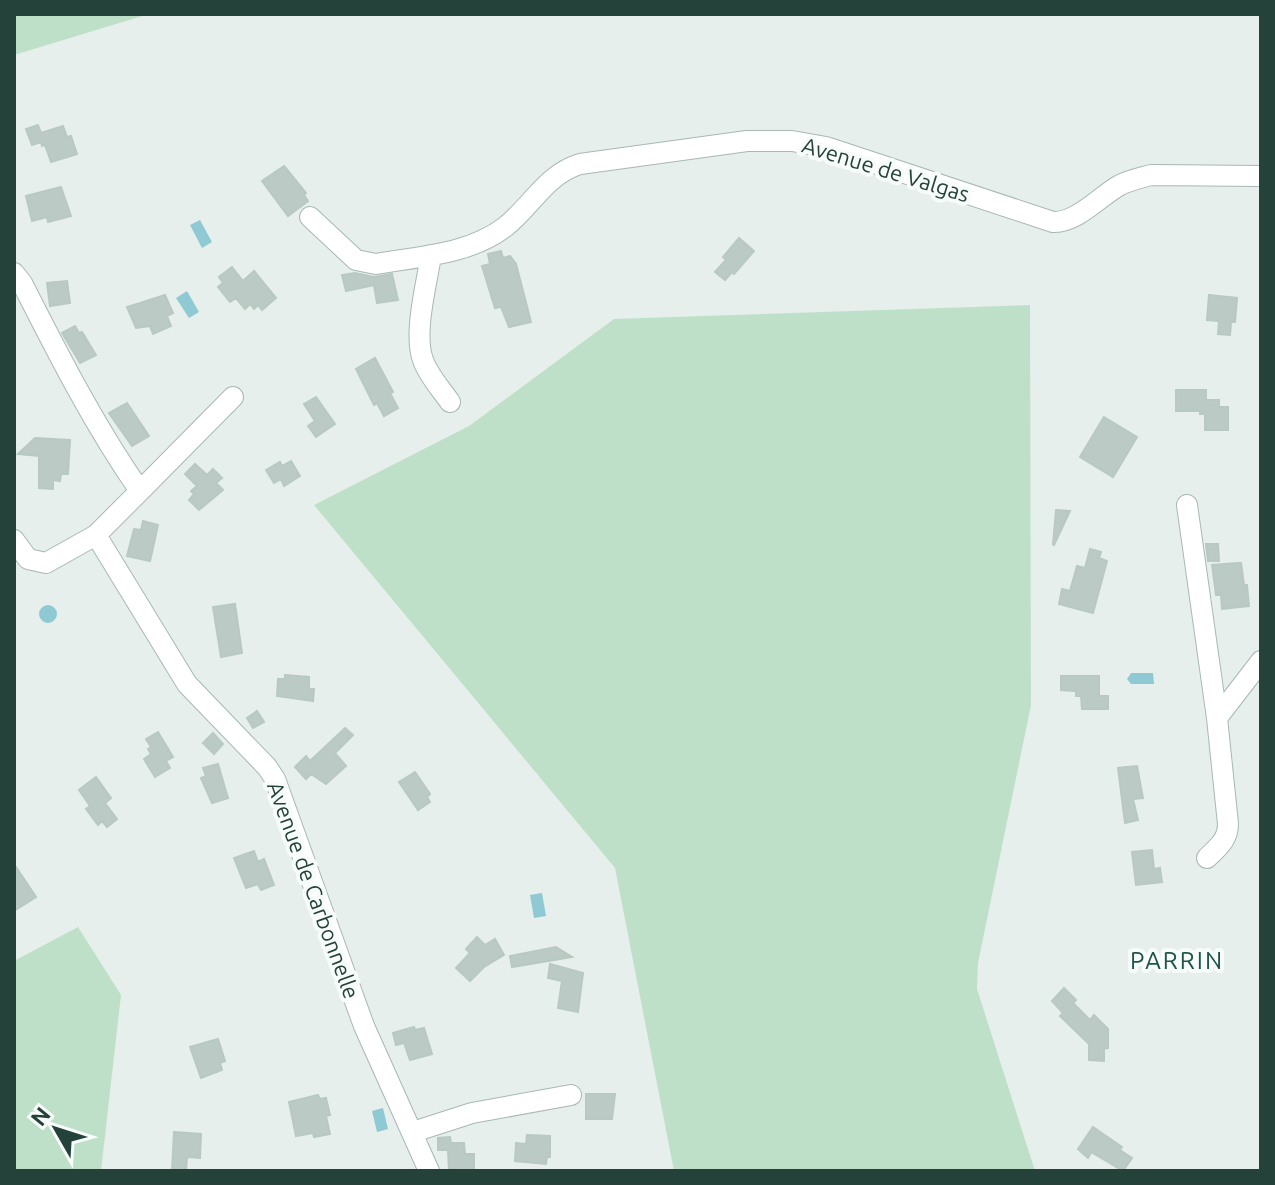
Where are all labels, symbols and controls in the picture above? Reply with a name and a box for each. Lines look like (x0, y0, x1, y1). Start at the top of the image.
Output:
street label: Avenue de Valgas (799, 132, 973, 206)
street label: Avenue de Carbonnelle (263, 778, 365, 1002)
district label: PARRIN (1130, 947, 1224, 974)
north arrow (16, 1089, 96, 1169)
text: N (25, 1102, 55, 1130)

